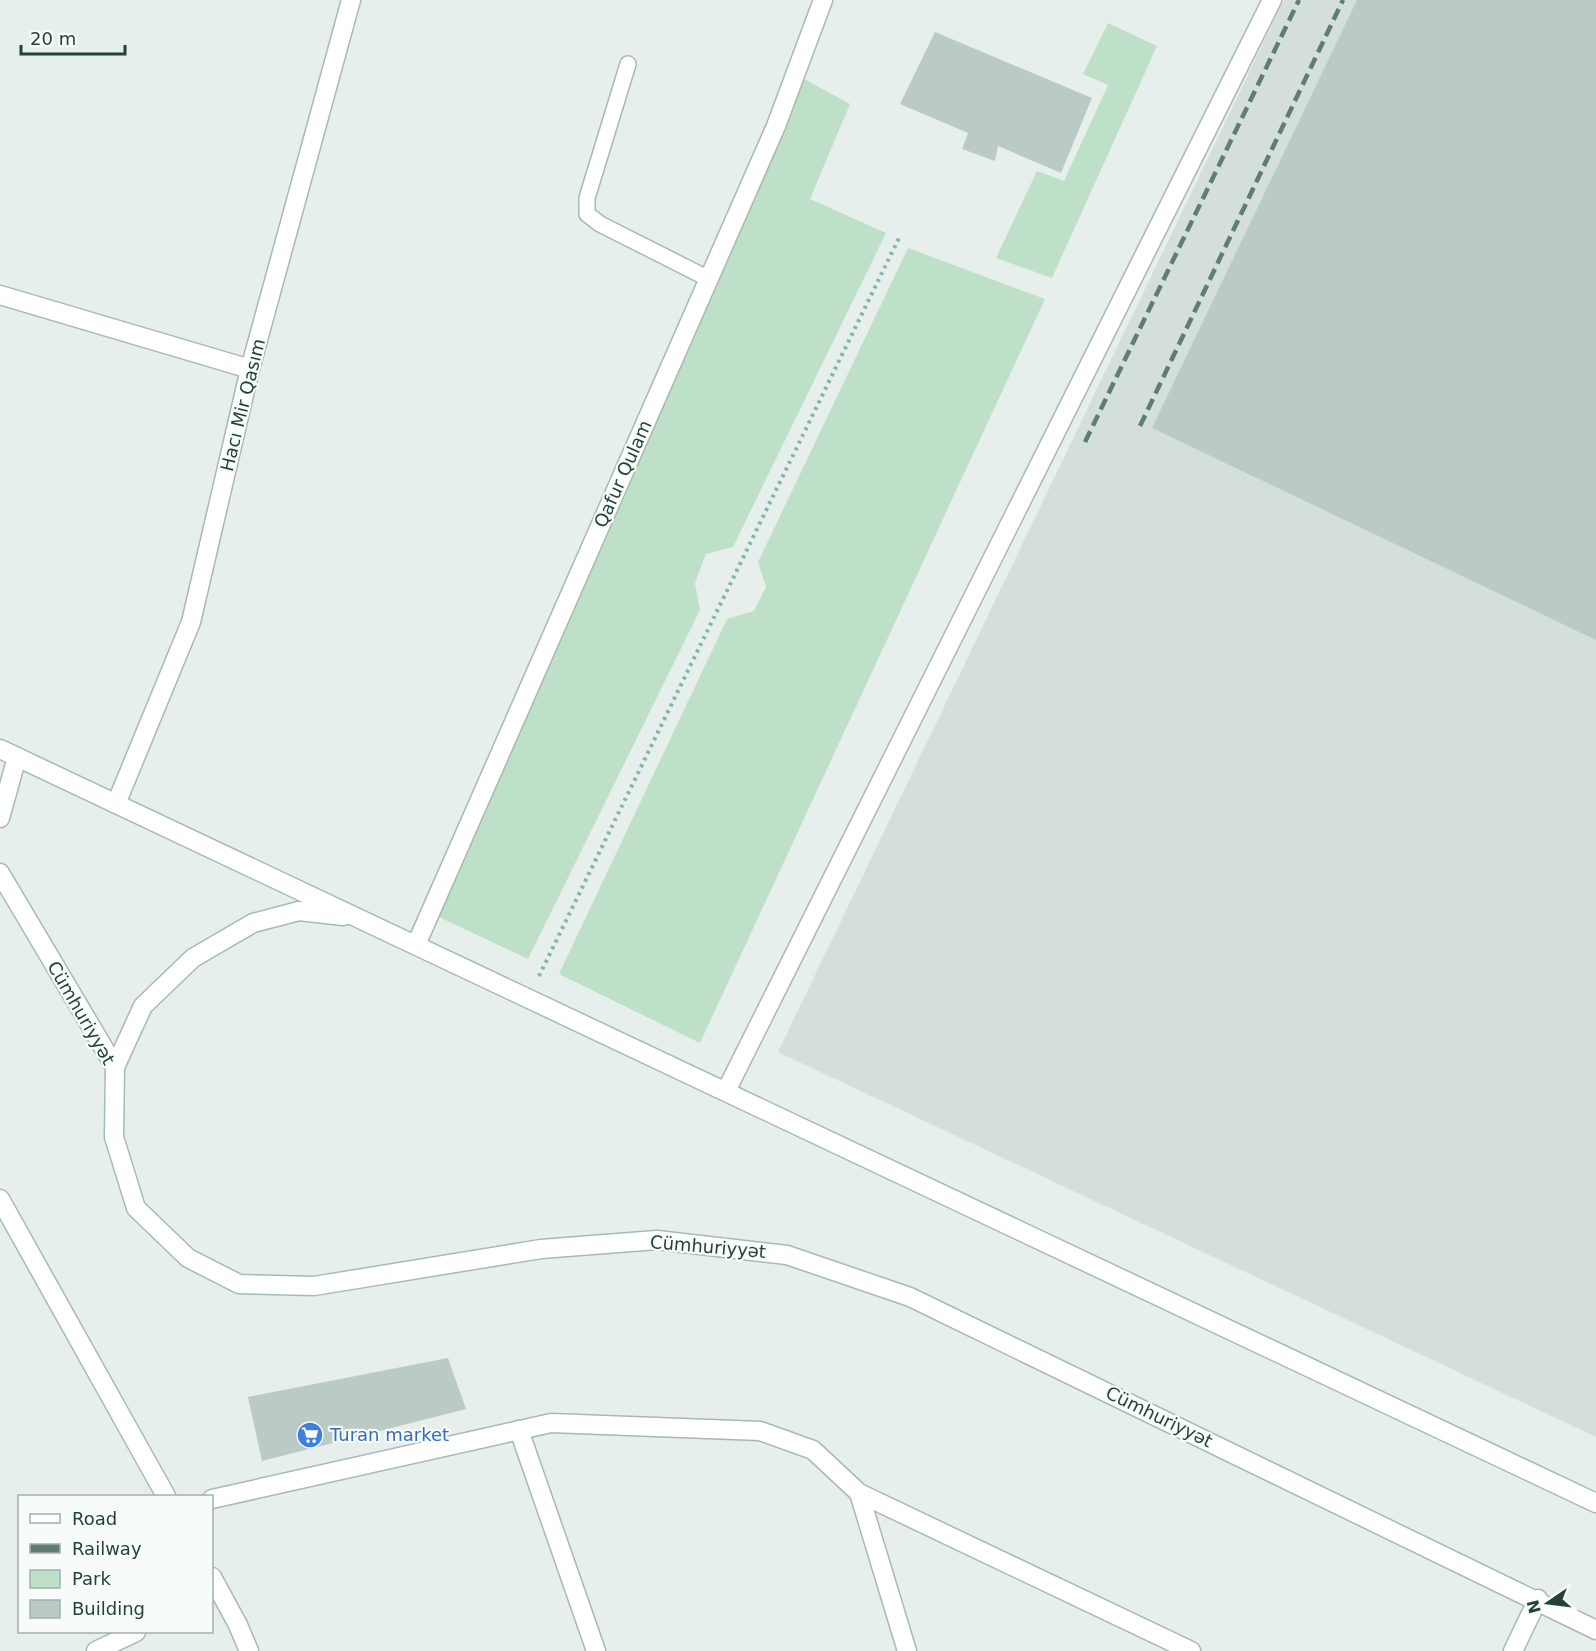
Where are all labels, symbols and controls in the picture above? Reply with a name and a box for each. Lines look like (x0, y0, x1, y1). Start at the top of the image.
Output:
scale bar (21, 18, 124, 56)
text: 20 m (30, 28, 76, 49)
street label: Hacı Mir Qasım (216, 336, 269, 473)
street label: Qafur Qulam (590, 417, 656, 531)
street label: Cümhuriyyət (43, 957, 120, 1068)
street label: Cümhuriyyət (649, 1231, 767, 1262)
street label: Cümhuriyyət (1102, 1382, 1216, 1451)
supermarket icon: Turan market (295, 1420, 325, 1450)
place label: Turan market (329, 1424, 449, 1445)
legend (18, 1495, 213, 1633)
text: Road (72, 1508, 117, 1529)
text: Railway (72, 1538, 142, 1559)
text: Park (72, 1568, 111, 1589)
north arrow (1518, 1573, 1578, 1633)
text: Building (72, 1598, 145, 1619)
text: N (1523, 1598, 1545, 1615)

